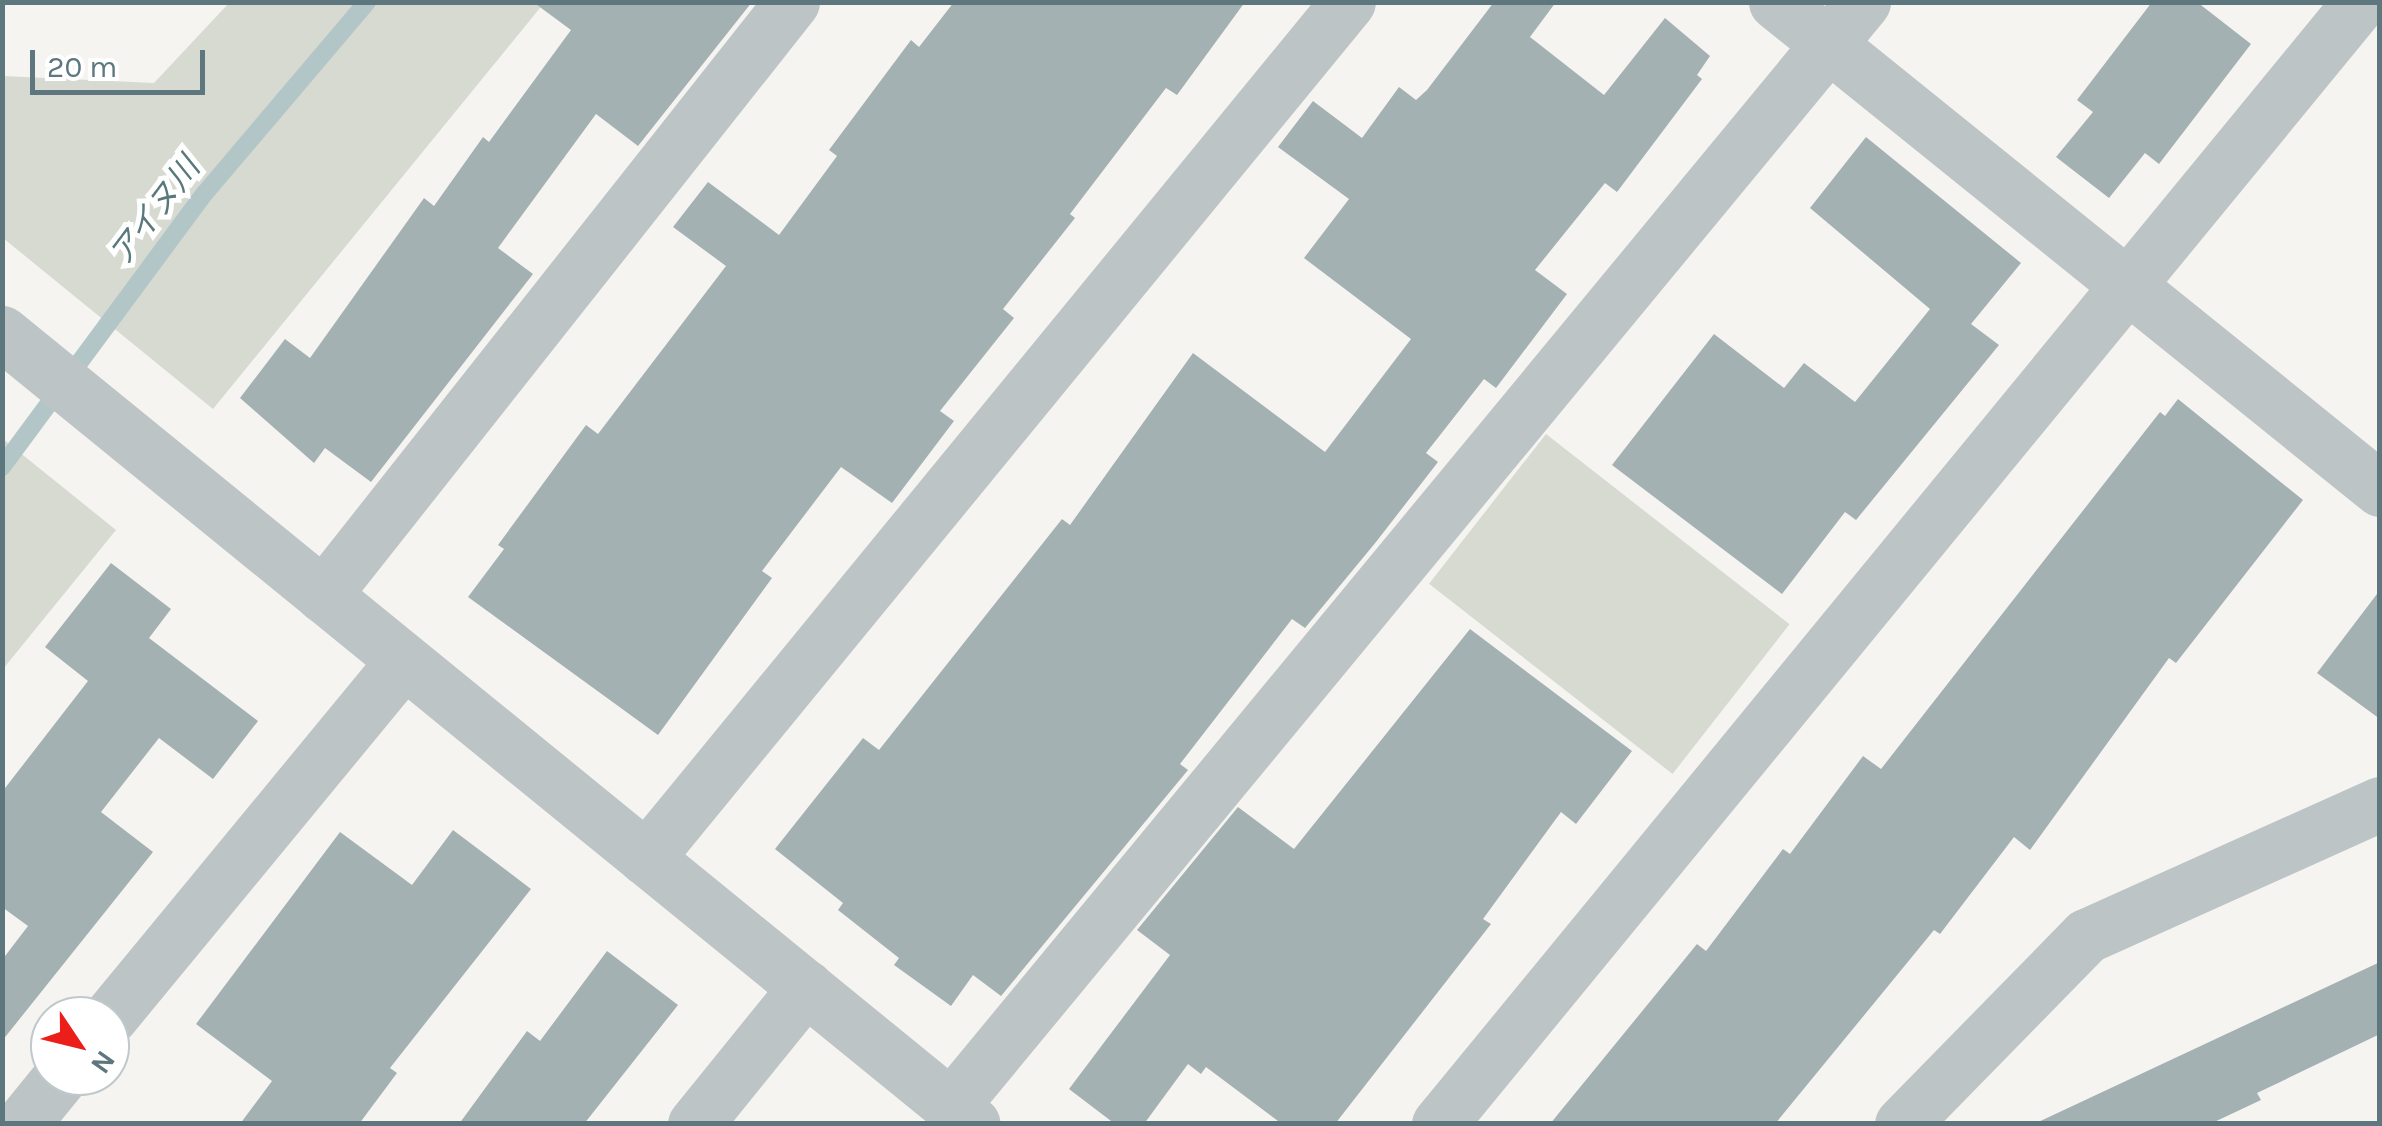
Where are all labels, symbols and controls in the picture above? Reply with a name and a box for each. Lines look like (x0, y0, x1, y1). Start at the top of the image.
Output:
scale bar (35, 30, 210, 92)
text: 20 m (47, 49, 117, 85)
water label: アイヌ川 (101, 149, 209, 275)
north arrow (30, 996, 130, 1096)
text: N (84, 1045, 123, 1080)

